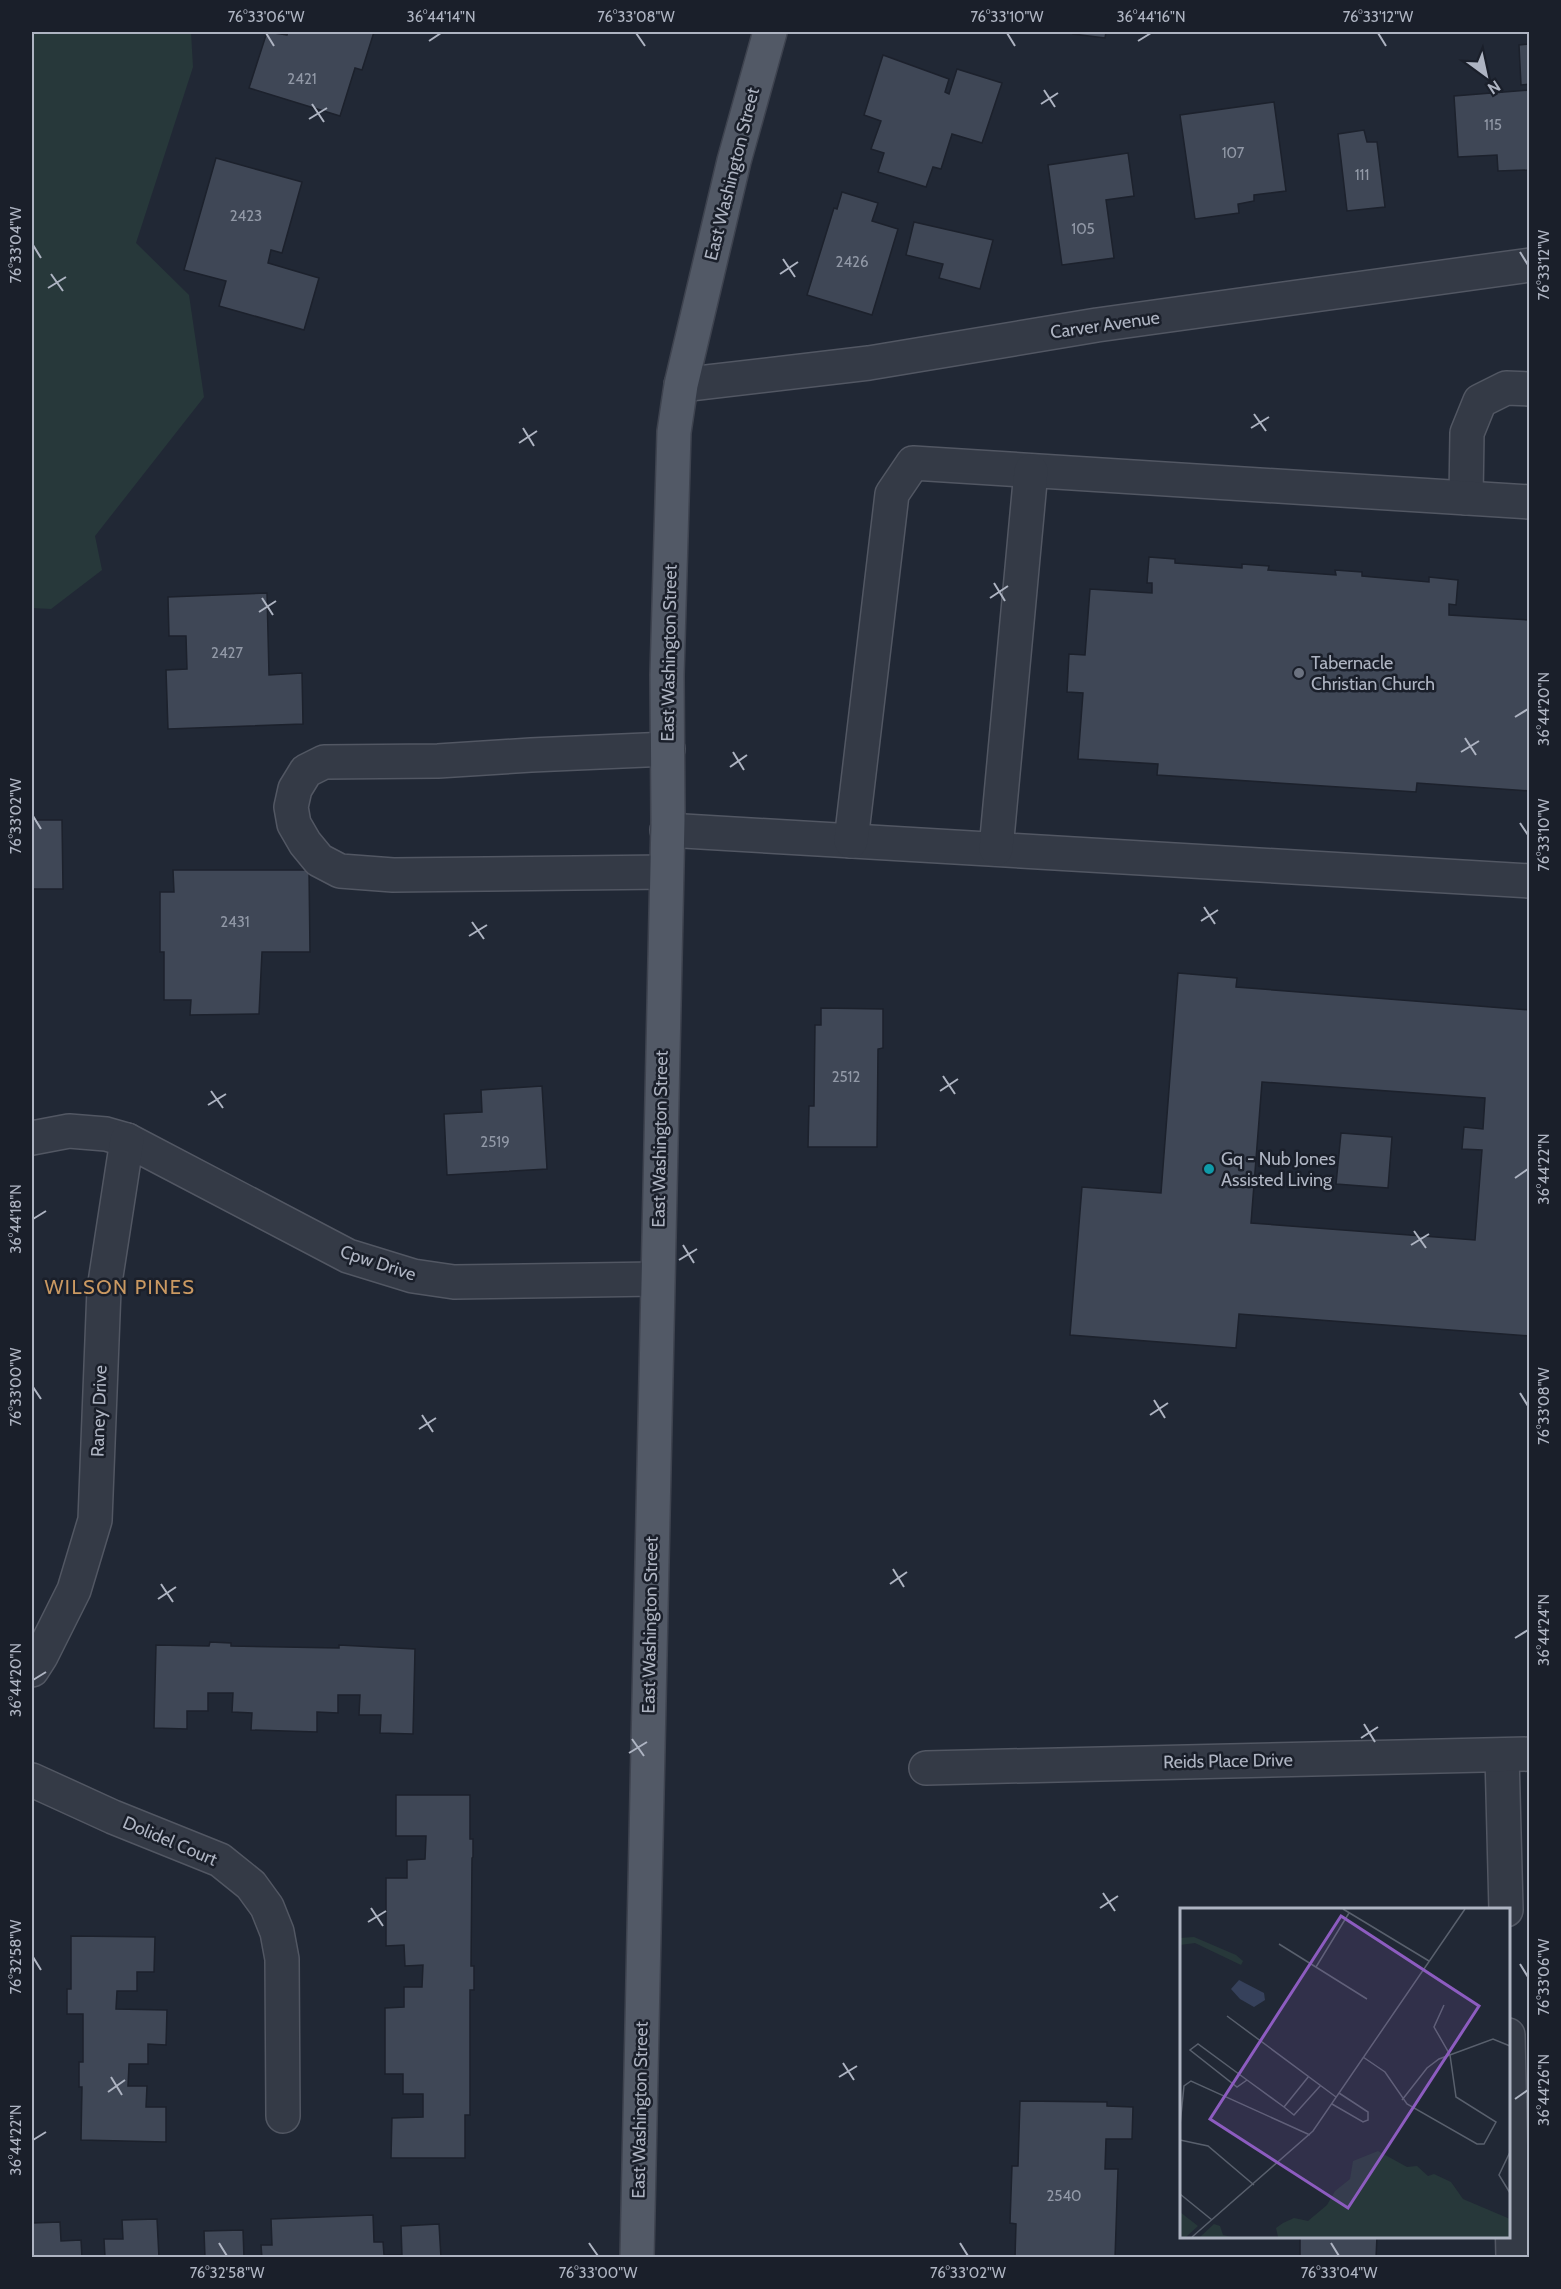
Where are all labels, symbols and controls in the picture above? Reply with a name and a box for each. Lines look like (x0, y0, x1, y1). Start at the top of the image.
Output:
text: 76°33'06"W (228, 8, 305, 26)
text: 36°44'14"N (407, 8, 475, 26)
text: 76°33'08"W (597, 8, 675, 26)
text: 76°33'10"W (970, 8, 1044, 26)
text: 36°44'16"N (1117, 8, 1185, 26)
text: 76°33'12"W (1343, 8, 1414, 26)
north arrow (1456, 45, 1516, 105)
house number: 2421 (287, 70, 317, 88)
text: N (1484, 76, 1504, 98)
street label: East Washington Street (700, 85, 764, 263)
house number: 115 (1484, 116, 1502, 134)
house number: 107 (1222, 144, 1245, 162)
house number: 111 (1355, 166, 1369, 184)
text: 76°33'04"W (7, 206, 25, 283)
house number: 2423 (230, 207, 262, 225)
house number: 105 (1071, 220, 1095, 238)
text: 76°33'12"W (1535, 229, 1553, 300)
house number: 2426 (836, 253, 868, 271)
street label: Carver Avenue (1049, 306, 1161, 344)
street label: East Washington Street (656, 564, 682, 742)
house number: 2427 (211, 644, 243, 662)
place label: Tabernacle Christian Church (1311, 652, 1435, 695)
marker: Tabernacle Christian Church (1292, 666, 1306, 680)
text: 36°44'20"N (1535, 672, 1553, 746)
text: 76°33'02"W (7, 777, 25, 854)
text: 76°33'10"W (1535, 798, 1553, 872)
house number: 2431 (220, 913, 250, 931)
street label: East Washington Street (647, 1050, 673, 1228)
house number: 2512 (832, 1068, 860, 1086)
house number: 2519 (480, 1133, 510, 1151)
text: 36°44'22"N (1535, 1133, 1553, 1205)
place label: Gq - Nub Jones Assisted Living (1221, 1148, 1336, 1191)
marker: Gq - Nub Jones Assisted Living (1202, 1162, 1216, 1176)
text: 36°44'18"N (7, 1184, 25, 1254)
street label: Cpw Drive (337, 1240, 419, 1286)
district label: WILSON PINES (44, 1275, 196, 1299)
text: 76°33'00"W (7, 1347, 25, 1426)
street label: Raney Drive (86, 1365, 112, 1457)
text: 76°33'08"W (1535, 1367, 1553, 1445)
street label: East Washington Street (637, 1536, 663, 1714)
text: 36°44'24"N (1535, 1594, 1553, 1666)
text: 36°44'20"N (7, 1643, 25, 1717)
street label: Reids Place Drive (1163, 1749, 1293, 1773)
street label: Dolidel Court (120, 1811, 220, 1871)
inset map (1180, 1908, 1510, 2238)
text: 76°32'58"W (7, 1919, 25, 1994)
text: 76°33'06"W (1535, 1938, 1553, 2015)
street label: East Washington Street (627, 2021, 653, 2199)
text: 36°44'26"N (1535, 2054, 1553, 2126)
text: 36°44'22"N (7, 2104, 25, 2176)
house number: 2540 (1046, 2187, 1082, 2205)
text: 76°32'58"W (190, 2264, 265, 2282)
text: 76°33'00"W (559, 2264, 638, 2282)
text: 76°33'02"W (930, 2264, 1007, 2282)
text: 76°33'04"W (1301, 2264, 1378, 2282)

